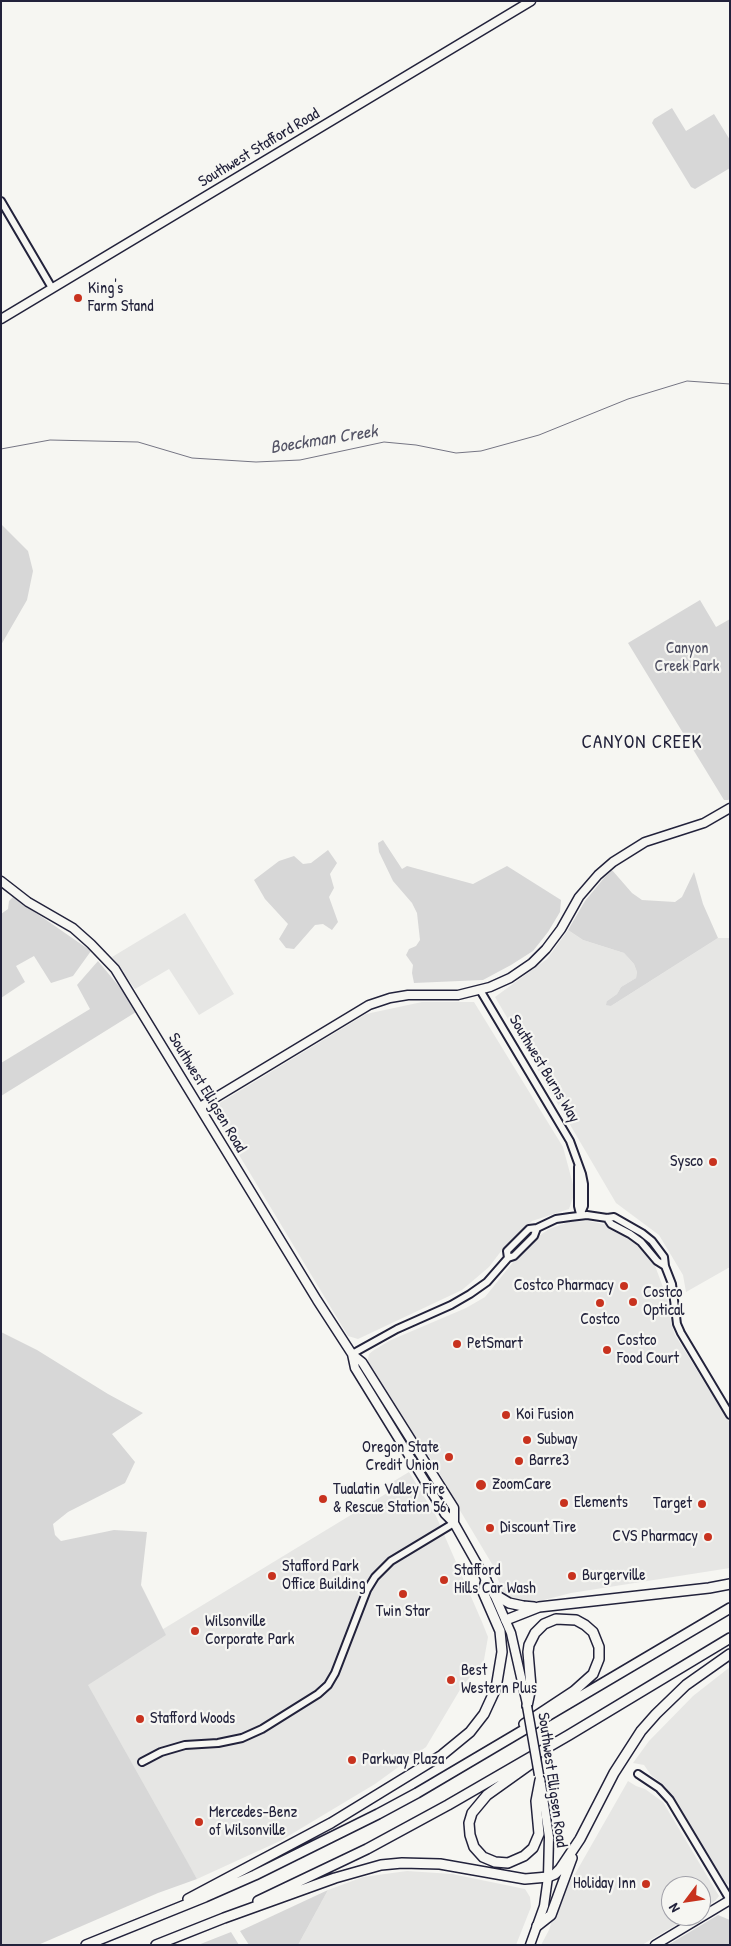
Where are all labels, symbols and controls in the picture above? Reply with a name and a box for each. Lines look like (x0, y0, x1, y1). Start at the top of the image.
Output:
street label: Southwest Stafford Road (195, 104, 323, 192)
place label: King's Farm Stand (88, 279, 154, 317)
marker: King's Farm Stand (72, 292, 84, 304)
water label: Boeckman Creek (269, 421, 379, 459)
park label: Canyon Creek Park (655, 639, 719, 677)
district label: CANYON CREEK (580, 732, 704, 754)
street label: Southwest Burns Way (504, 1012, 584, 1126)
street label: Southwest Elligsen Road (164, 1030, 250, 1156)
place label: Sysco (670, 1152, 703, 1172)
marker: Sysco (707, 1156, 719, 1168)
place label: Costco Pharmacy (514, 1276, 614, 1296)
marker: Costco Pharmacy (618, 1280, 630, 1292)
place label: Costco Optical (643, 1283, 685, 1321)
marker: Costco Optical (627, 1296, 639, 1308)
marker: Costco (594, 1297, 606, 1309)
place label: Costco (580, 1310, 620, 1330)
place label: Costco Food Court (617, 1331, 679, 1369)
place label: PetSmart (467, 1334, 523, 1354)
marker: PetSmart (451, 1338, 463, 1350)
marker: Costco Food Court (601, 1344, 613, 1356)
place label: Koi Fusion (516, 1405, 574, 1425)
marker: Koi Fusion (500, 1409, 512, 1421)
place label: Subway (537, 1430, 578, 1450)
marker: Subway (521, 1434, 533, 1446)
place label: Oregon State Credit Union (362, 1438, 439, 1476)
marker: Oregon State Credit Union (443, 1451, 455, 1463)
place label: Barre3 (529, 1451, 569, 1471)
marker: Barre3 (513, 1455, 525, 1467)
place label: ZoomCare (492, 1475, 551, 1495)
marker: ZoomCare (474, 1478, 488, 1492)
place label: Tualatin Valley Fire & Rescue Station 56 (333, 1480, 446, 1518)
marker: Tualatin Valley Fire & Rescue Station 56 (317, 1493, 329, 1505)
place label: Elements (574, 1493, 628, 1513)
place label: Target (653, 1494, 692, 1514)
marker: Elements (558, 1497, 570, 1509)
marker: Target (696, 1498, 708, 1510)
place label: Discount Tire (500, 1518, 576, 1538)
marker: Discount Tire (484, 1522, 496, 1534)
place label: CVS Pharmacy (612, 1527, 698, 1547)
marker: CVS Pharmacy (702, 1531, 714, 1543)
place label: Stafford Park Office Building (282, 1557, 366, 1595)
place label: Stafford Hills Car Wash (454, 1561, 536, 1599)
place label: Burgerville (582, 1566, 646, 1586)
marker: Stafford Park Office Building (266, 1570, 278, 1582)
marker: Burgerville (566, 1570, 578, 1582)
marker: Stafford Hills Car Wash (438, 1574, 450, 1586)
marker: Twin Star (397, 1588, 409, 1600)
place label: Twin Star (376, 1602, 430, 1622)
place label: Wilsonville Corporate Park (205, 1612, 294, 1650)
marker: Wilsonville Corporate Park (189, 1625, 201, 1637)
place label: Best Western Plus (461, 1661, 537, 1699)
marker: Best Western Plus (445, 1674, 457, 1686)
place label: Stafford Woods (150, 1709, 235, 1729)
street label: Southwest Elligsen Road (533, 1711, 571, 1849)
marker: Stafford Woods (134, 1713, 146, 1725)
place label: Parkway Plaza (362, 1750, 444, 1770)
marker: Parkway Plaza (346, 1754, 358, 1766)
place label: Mercedes-Benz of Wilsonville (209, 1803, 297, 1841)
marker: Mercedes-Benz of Wilsonville (193, 1816, 205, 1828)
place label: Holiday Inn (573, 1874, 636, 1894)
north arrow (661, 1876, 711, 1926)
marker: Holiday Inn (640, 1878, 652, 1890)
text: N (664, 1900, 684, 1917)

